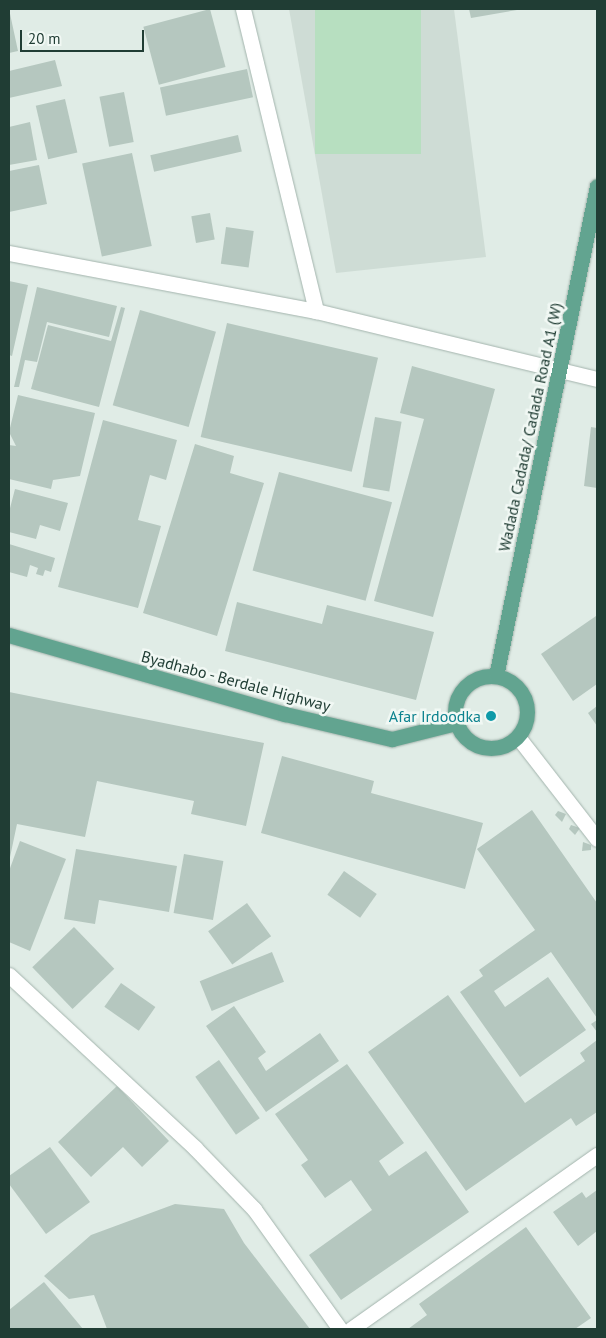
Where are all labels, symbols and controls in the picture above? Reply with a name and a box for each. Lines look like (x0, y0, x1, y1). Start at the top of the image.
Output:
scale bar (22, 20, 146, 52)
text: 20 m (28, 29, 61, 48)
street label: Wadada Cadada/ Cadada Road A1 (W) (494, 300, 566, 554)
street label: Byadhabo - Berdale Highway (138, 646, 334, 716)
place label: Afar Irdoodka (389, 706, 481, 726)
marker: Afar Irdoodka (485, 710, 497, 722)

